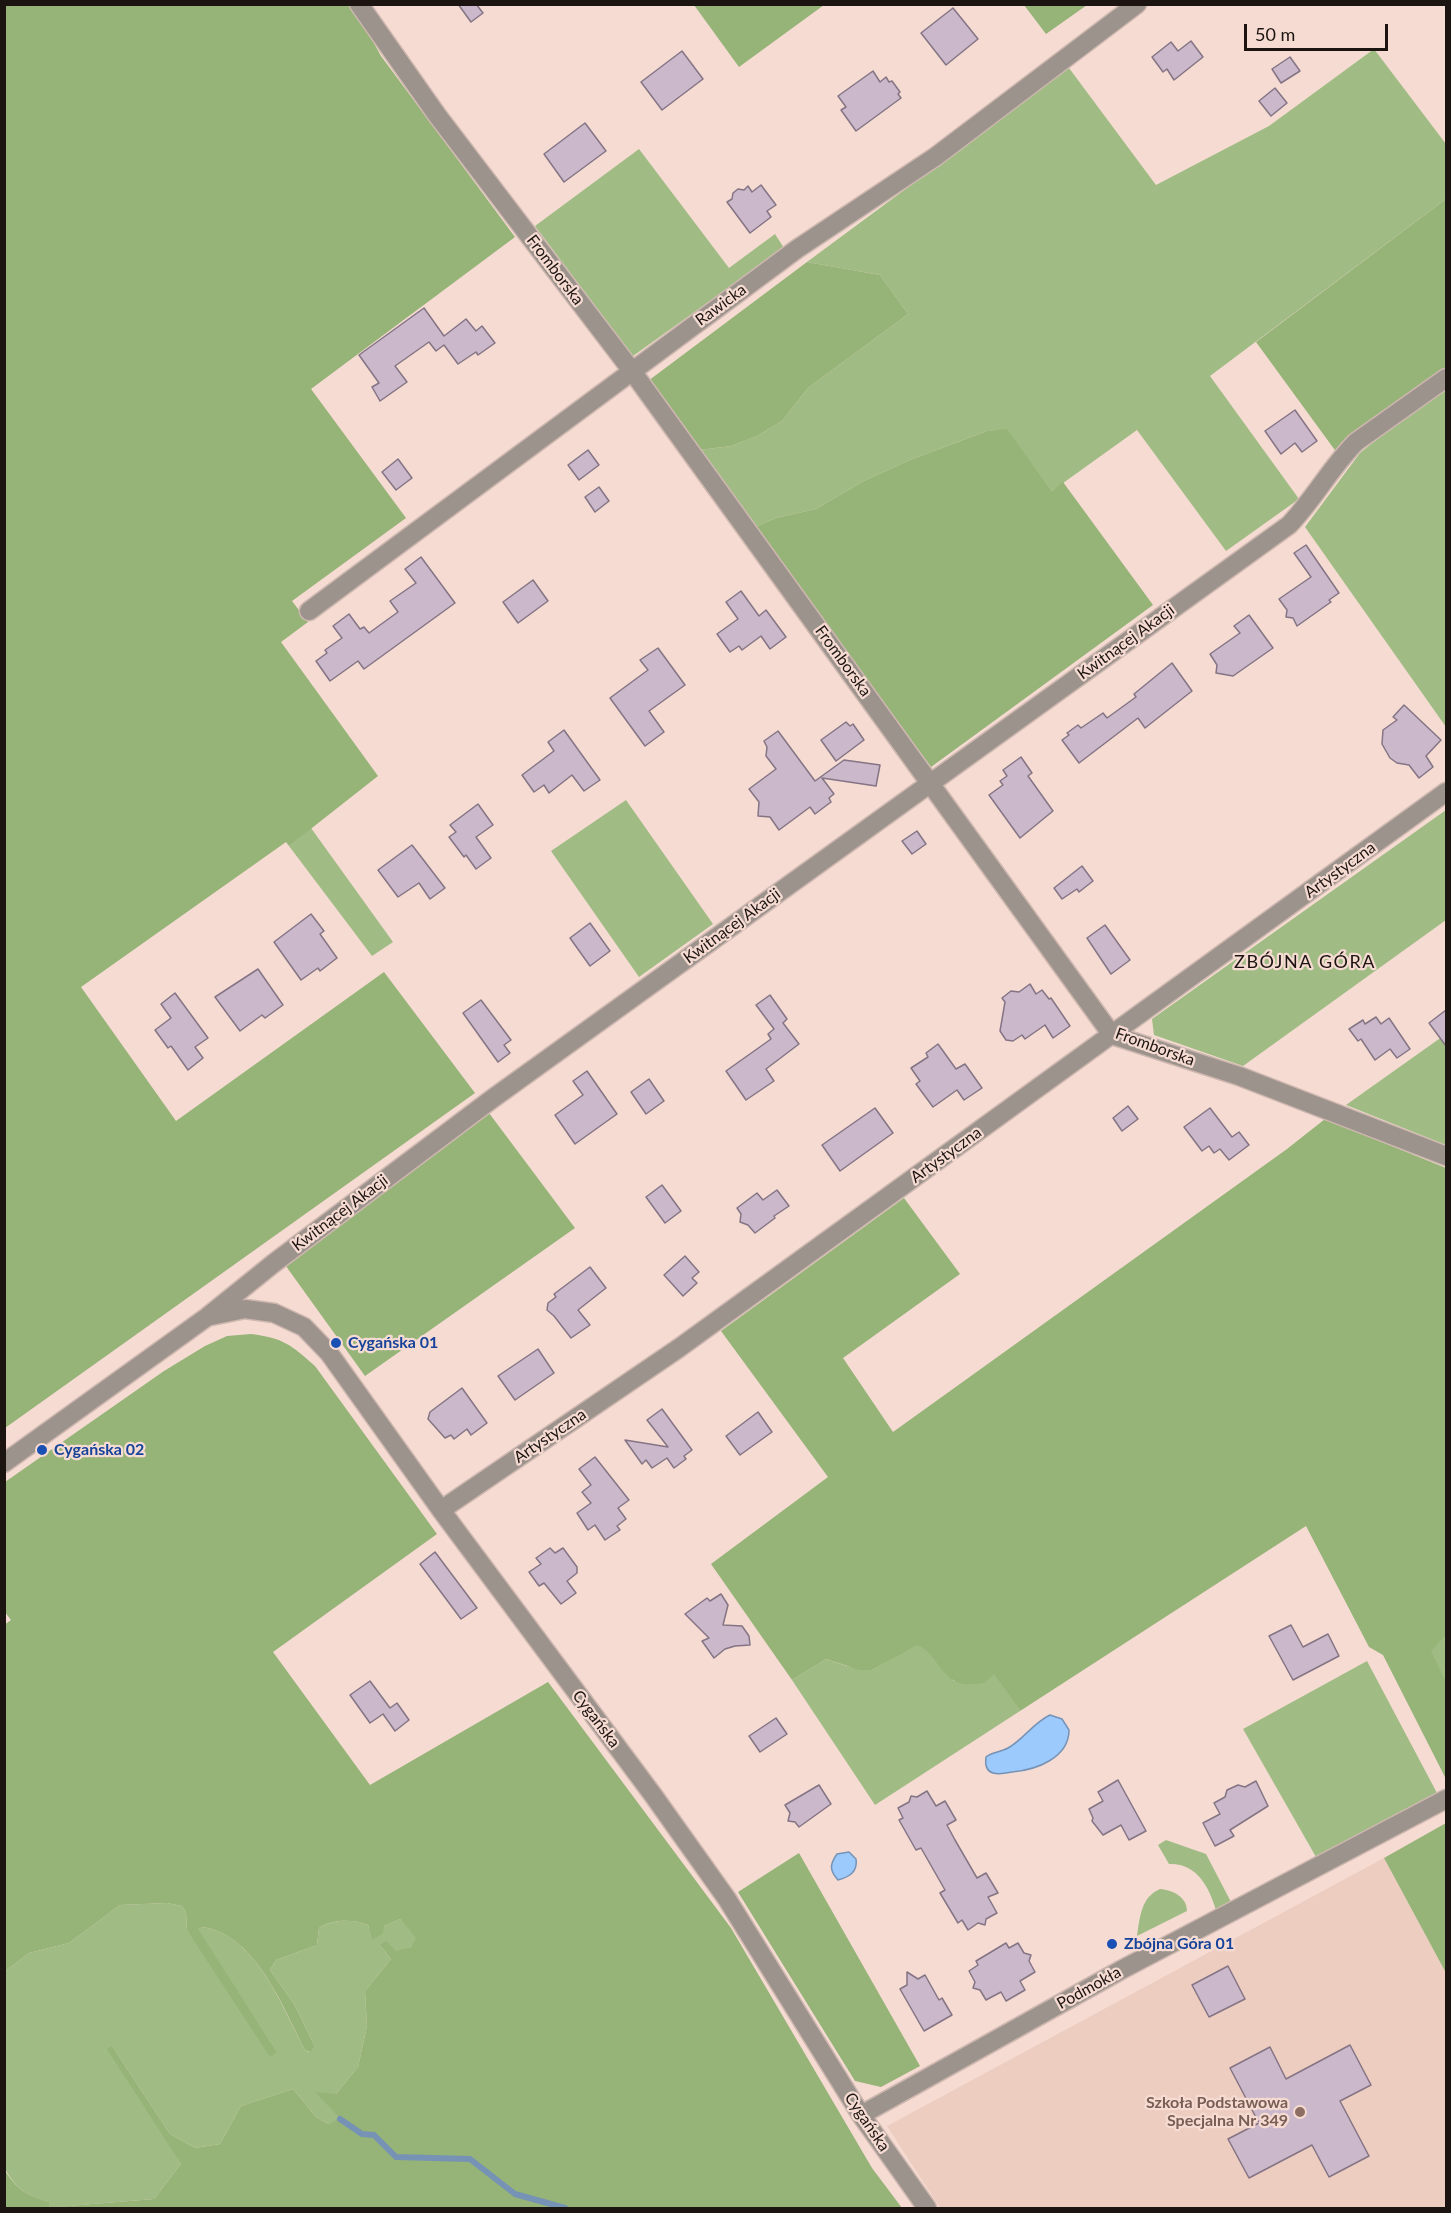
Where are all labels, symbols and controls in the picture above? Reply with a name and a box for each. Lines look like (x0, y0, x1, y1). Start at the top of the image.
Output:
scale bar (1247, 12, 1391, 50)
text: 50 m (1255, 23, 1295, 45)
street label: Fromborska (522, 231, 588, 309)
street label: Rawicka (692, 280, 750, 330)
street label: Kwitnącej Akacji (1074, 600, 1178, 684)
street label: Fromborska (811, 622, 875, 700)
street label: Artystyczna (1301, 838, 1379, 902)
street label: Kwitnącej Akacji (680, 884, 784, 968)
district label: ZBÓJNA GÓRA (1234, 951, 1376, 973)
street label: Fromborska (1113, 1024, 1197, 1070)
street label: Artystyczna (907, 1123, 985, 1187)
street label: Kwitnącej Akacji (288, 1171, 392, 1255)
place label: Cygańska 01 (348, 1333, 438, 1353)
marker: Cygańska 01 (329, 1336, 343, 1350)
street label: Artystyczna (510, 1405, 590, 1467)
place label: Cygańska 02 (54, 1440, 144, 1460)
marker: Cygańska 02 (35, 1443, 49, 1457)
street label: Cygańska (568, 1687, 624, 1751)
place label: Zbójna Góra 01 (1124, 1934, 1234, 1954)
marker: Zbójna Góra 01 (1105, 1937, 1119, 1951)
street label: Podmokła (1054, 1963, 1124, 2013)
street label: Cygańska (840, 2089, 894, 2155)
place label: Szkoła Podstawowa Specjalna Nr 349 (1146, 2093, 1288, 2131)
marker: Szkoła Podstawowa Specjalna Nr 349 (1293, 2105, 1307, 2119)

